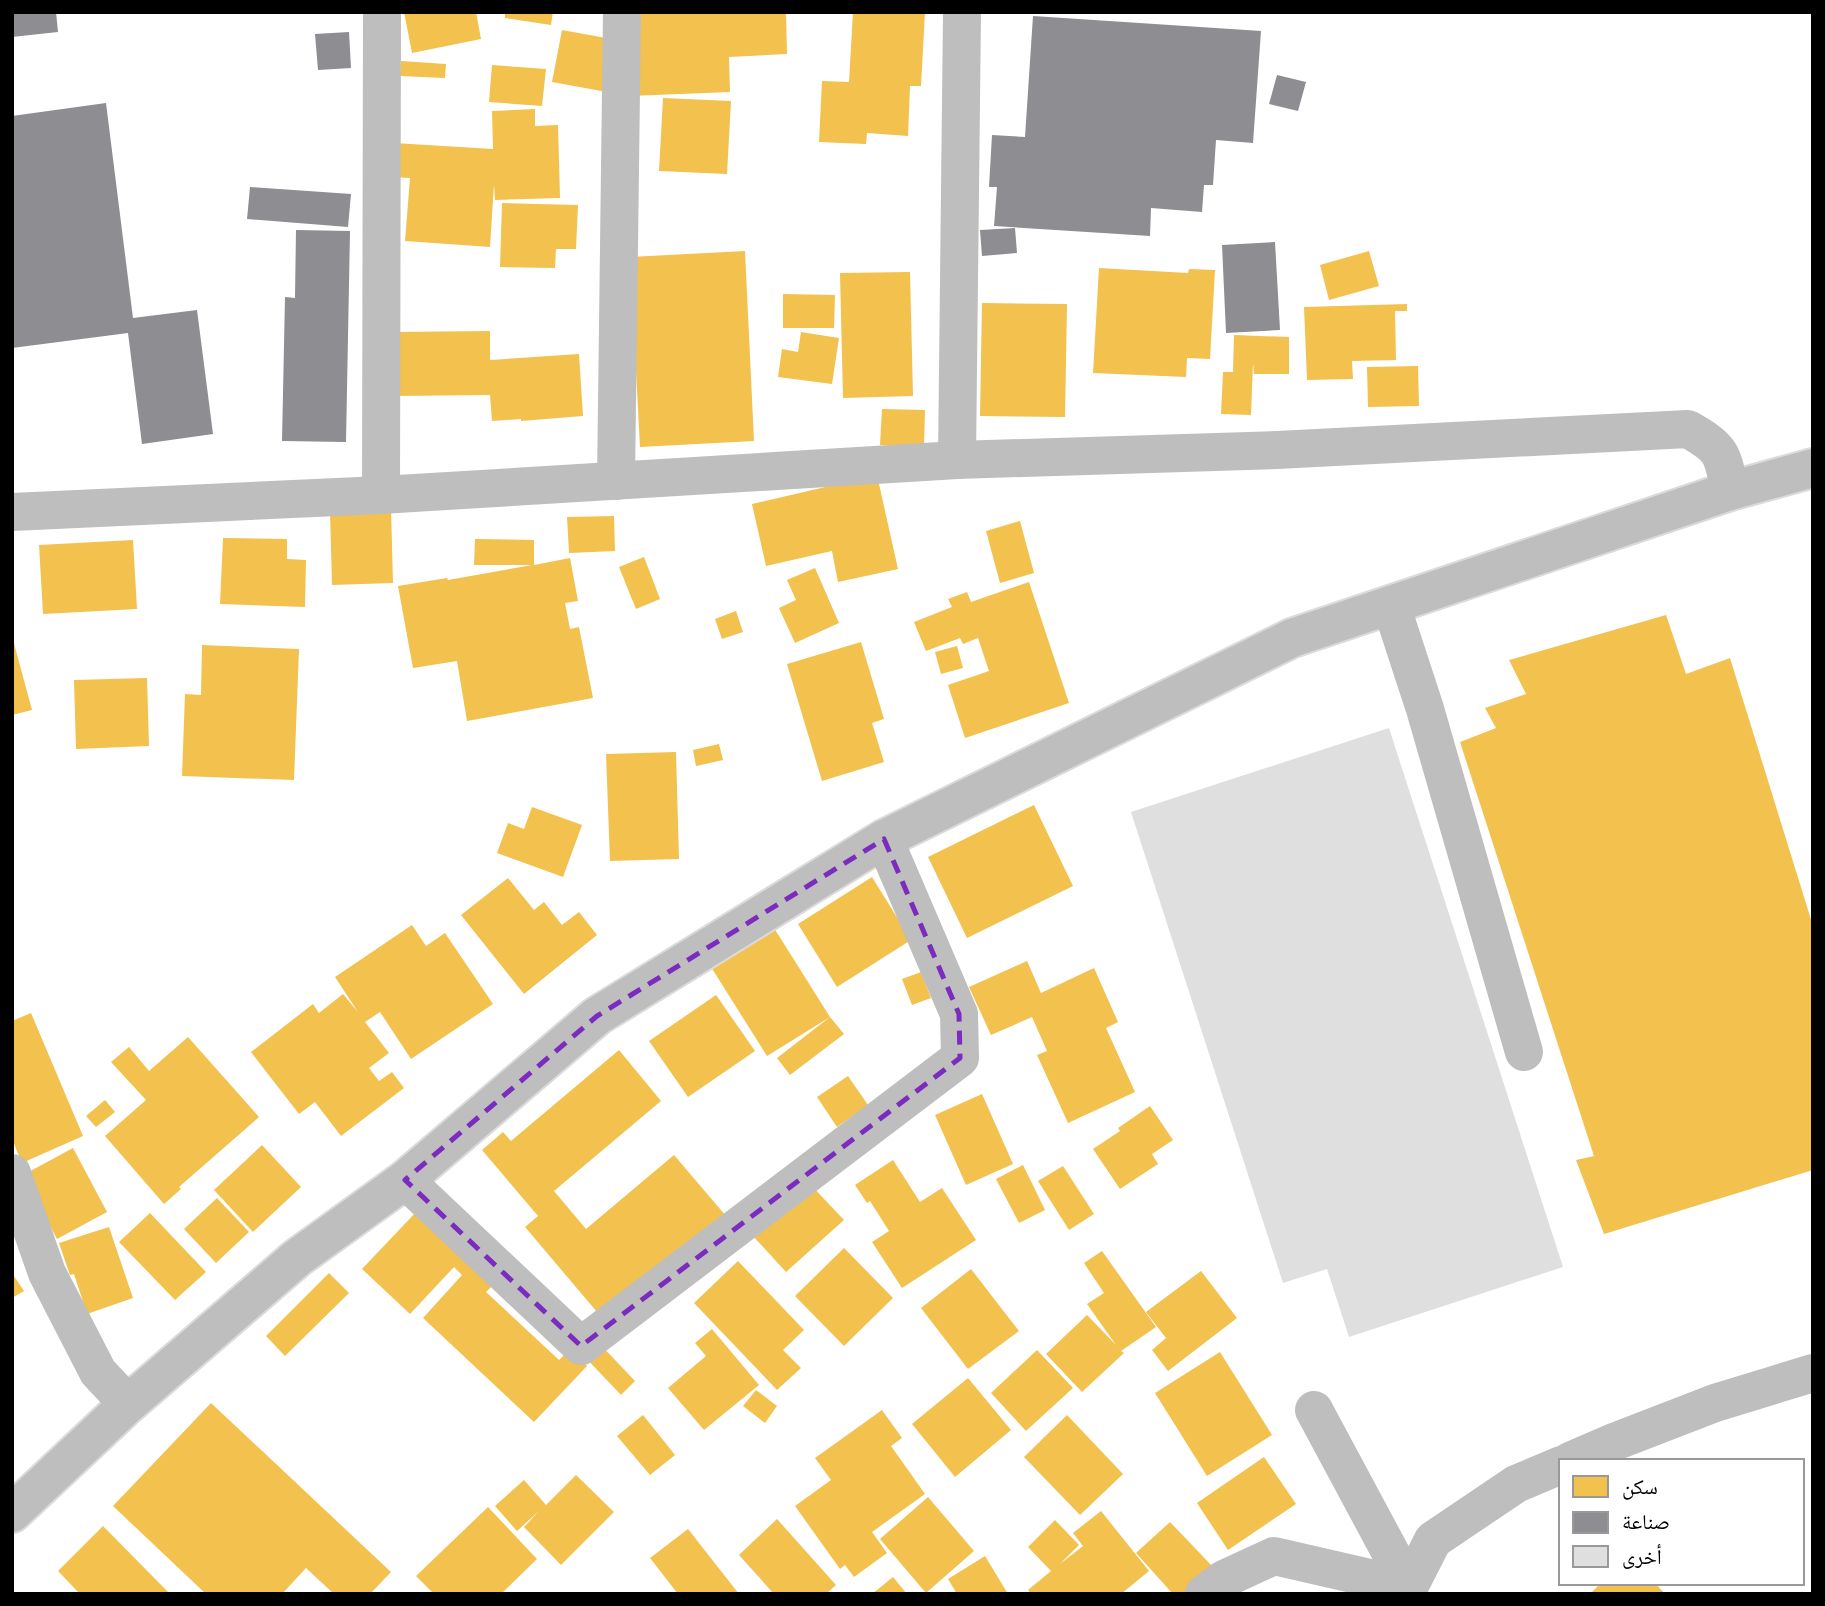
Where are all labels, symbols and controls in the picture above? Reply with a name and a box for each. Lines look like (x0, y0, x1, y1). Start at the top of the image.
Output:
legend (1559, 1459, 1804, 1585)
text: سكن (1622, 1472, 1658, 1500)
text: صناعة (1622, 1507, 1670, 1535)
text: أخرى (1622, 1542, 1662, 1570)

